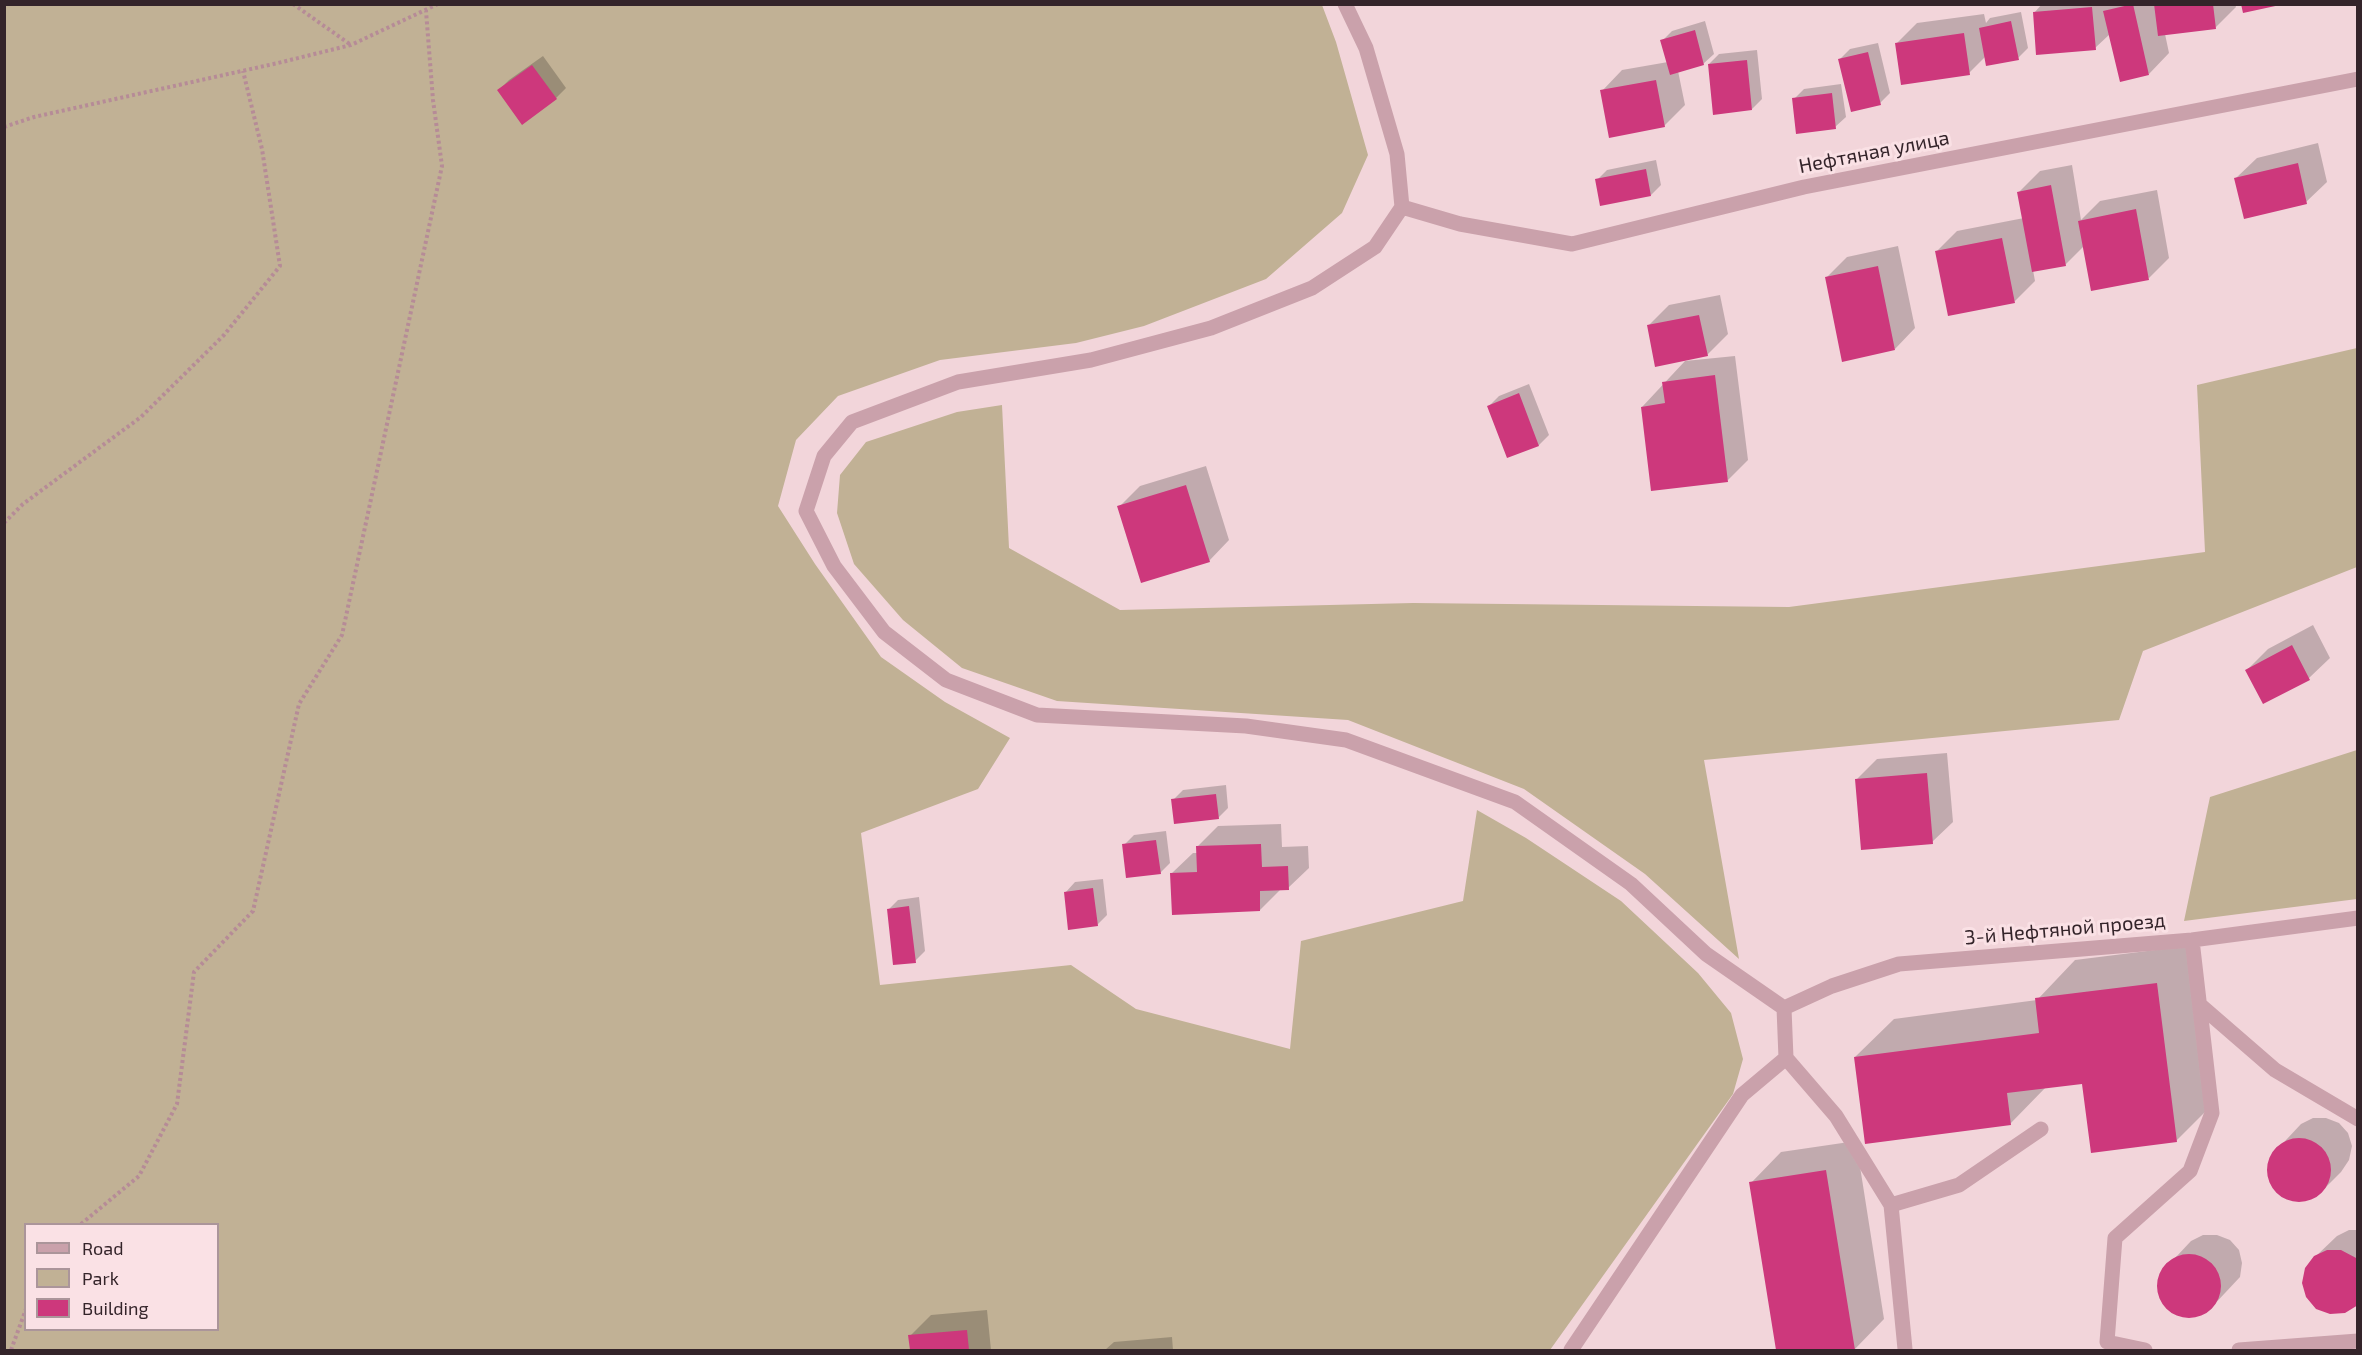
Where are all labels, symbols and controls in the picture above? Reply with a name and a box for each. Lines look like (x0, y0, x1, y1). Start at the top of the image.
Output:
street label: Нефтяная улица (1797, 126, 1951, 178)
street label: 3-й Нефтяной проезд (1963, 908, 2167, 950)
legend (24, 1223, 219, 1331)
text: Road (82, 1237, 123, 1259)
text: Park (82, 1267, 119, 1289)
text: Building (82, 1297, 149, 1319)

